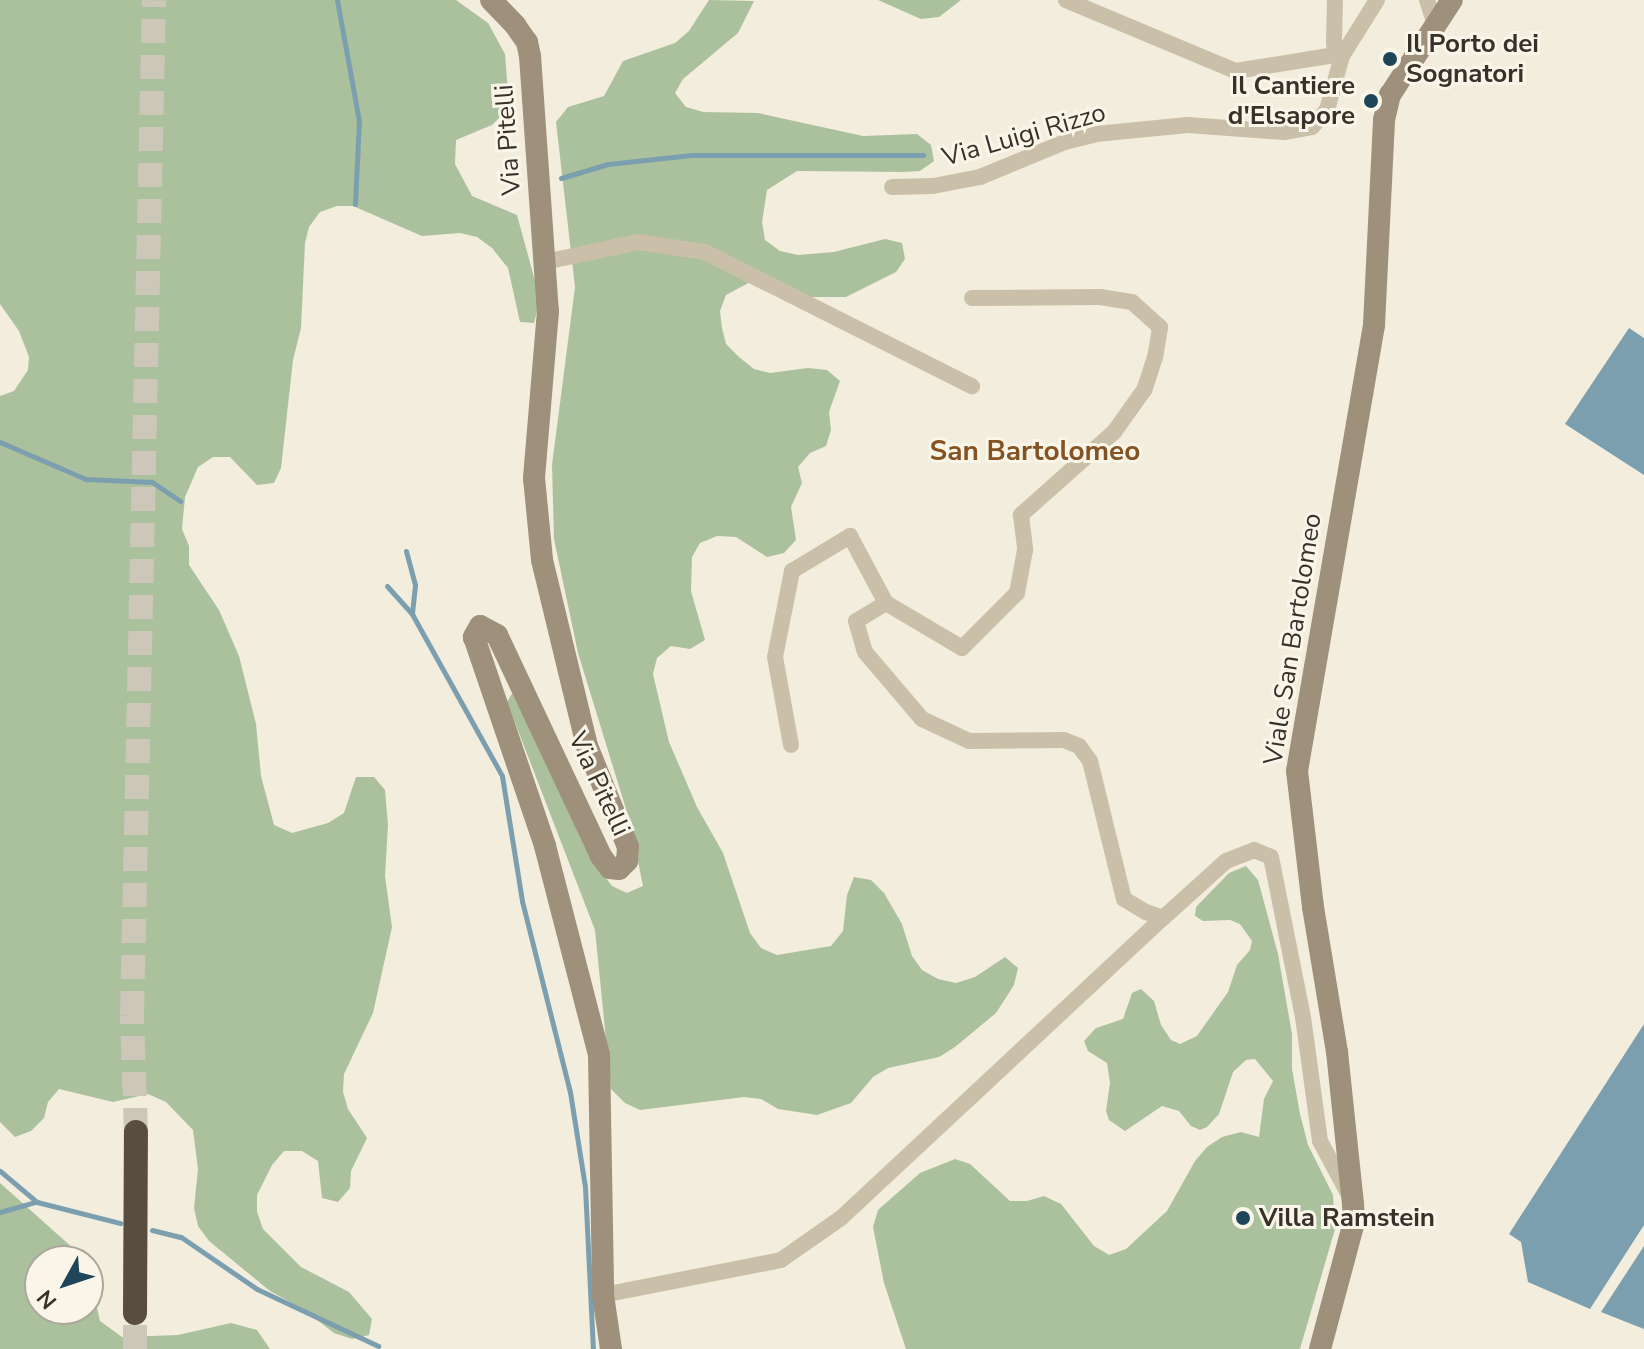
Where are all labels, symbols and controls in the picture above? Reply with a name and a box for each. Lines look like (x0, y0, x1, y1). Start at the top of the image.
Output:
place label: Il Porto dei Sognatori (1406, 28, 1539, 90)
marker: Il Porto dei Sognatori (1381, 50, 1399, 68)
place label: Il Cantiere d'Elsapore (1228, 70, 1355, 132)
street label: Via Pitelli (489, 83, 527, 197)
marker: Il Cantiere d'Elsapore (1362, 92, 1380, 110)
street label: Via Luigi Rizzo (939, 97, 1109, 173)
district label: San Bartolomeo (930, 434, 1140, 468)
street label: Viale San Bartolomeo (1258, 511, 1328, 767)
street label: Via Pitelli (561, 727, 637, 841)
place label: Villa Ramstein (1259, 1202, 1435, 1234)
marker: Villa Ramstein (1234, 1209, 1252, 1227)
north arrow (24, 1245, 104, 1325)
text: N (30, 1283, 64, 1315)

